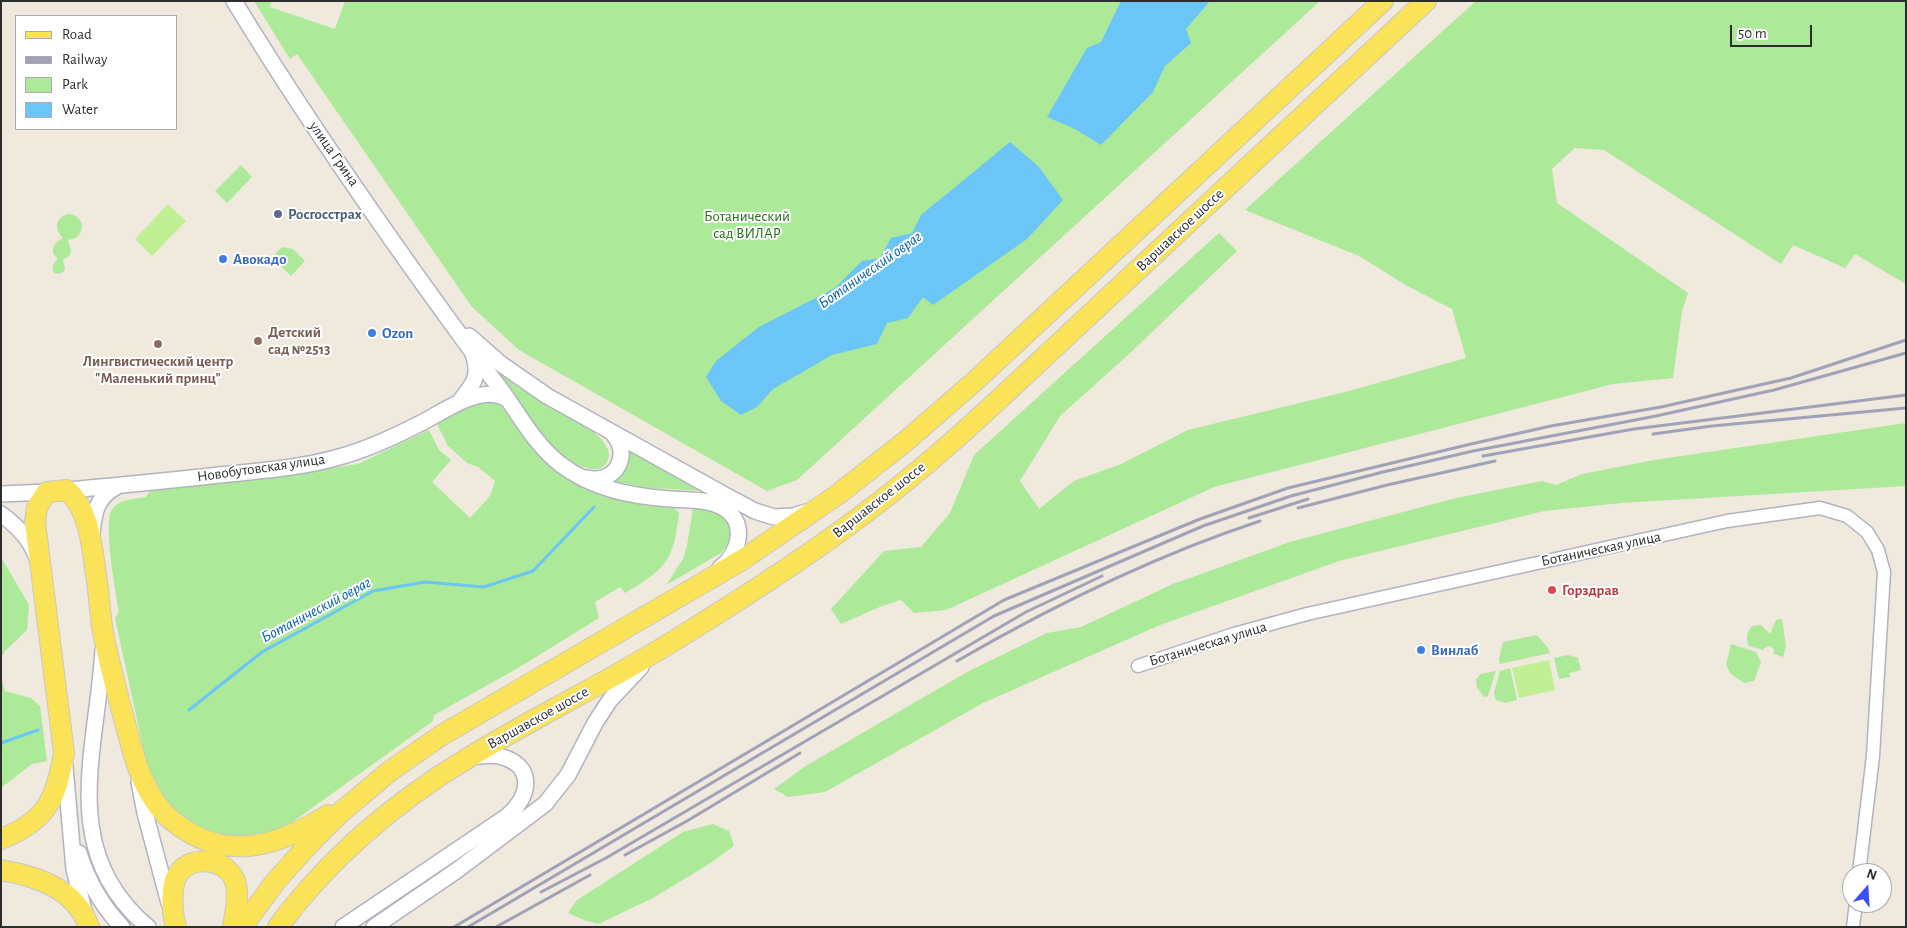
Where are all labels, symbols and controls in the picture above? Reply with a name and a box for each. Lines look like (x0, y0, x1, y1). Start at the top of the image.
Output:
legend (15, 15, 178, 130)
scale bar (1732, 15, 1814, 47)
text: 50 m (1738, 26, 1767, 41)
text: Road (62, 27, 92, 42)
text: Railway (62, 52, 107, 67)
text: Park (62, 77, 88, 92)
text: Water (62, 102, 98, 117)
street label: улица Грина (305, 118, 363, 190)
street label: Варшавское шоссе (1132, 185, 1228, 275)
place label: Росгосстрах (288, 205, 362, 223)
park label: Ботанический сад ВИЛАР (704, 207, 790, 242)
marker: Росгосстрах (272, 208, 284, 220)
water label: Ботанический овраг (815, 227, 925, 313)
place label: Авокадо (233, 250, 286, 268)
marker: Авокадо (217, 253, 229, 265)
place label: Детский сад №2513 (268, 323, 331, 358)
place label: Ozon (382, 324, 413, 342)
marker: Ozon (366, 327, 378, 339)
marker: Детский сад №2513 (252, 335, 264, 347)
marker: Лингвистический центр "Маленький принц" (152, 338, 164, 350)
place label: Лингвистический центр "Маленький принц" (83, 352, 233, 387)
street label: Новобутовская улица (196, 450, 326, 486)
street label: Варшавское шоссе (829, 458, 929, 542)
street label: Ботаническая улица (1540, 528, 1662, 570)
water label: Ботанический овраг (258, 573, 374, 647)
place label: Горздрав (1562, 581, 1619, 599)
marker: Горздрав (1546, 584, 1558, 596)
street label: Ботаническая улица (1147, 618, 1269, 670)
place label: Винлаб (1431, 641, 1478, 659)
marker: Винлаб (1415, 644, 1427, 656)
street label: Варшавское шоссе (484, 683, 592, 753)
north arrow (1842, 863, 1892, 913)
text: N (1865, 867, 1878, 883)

